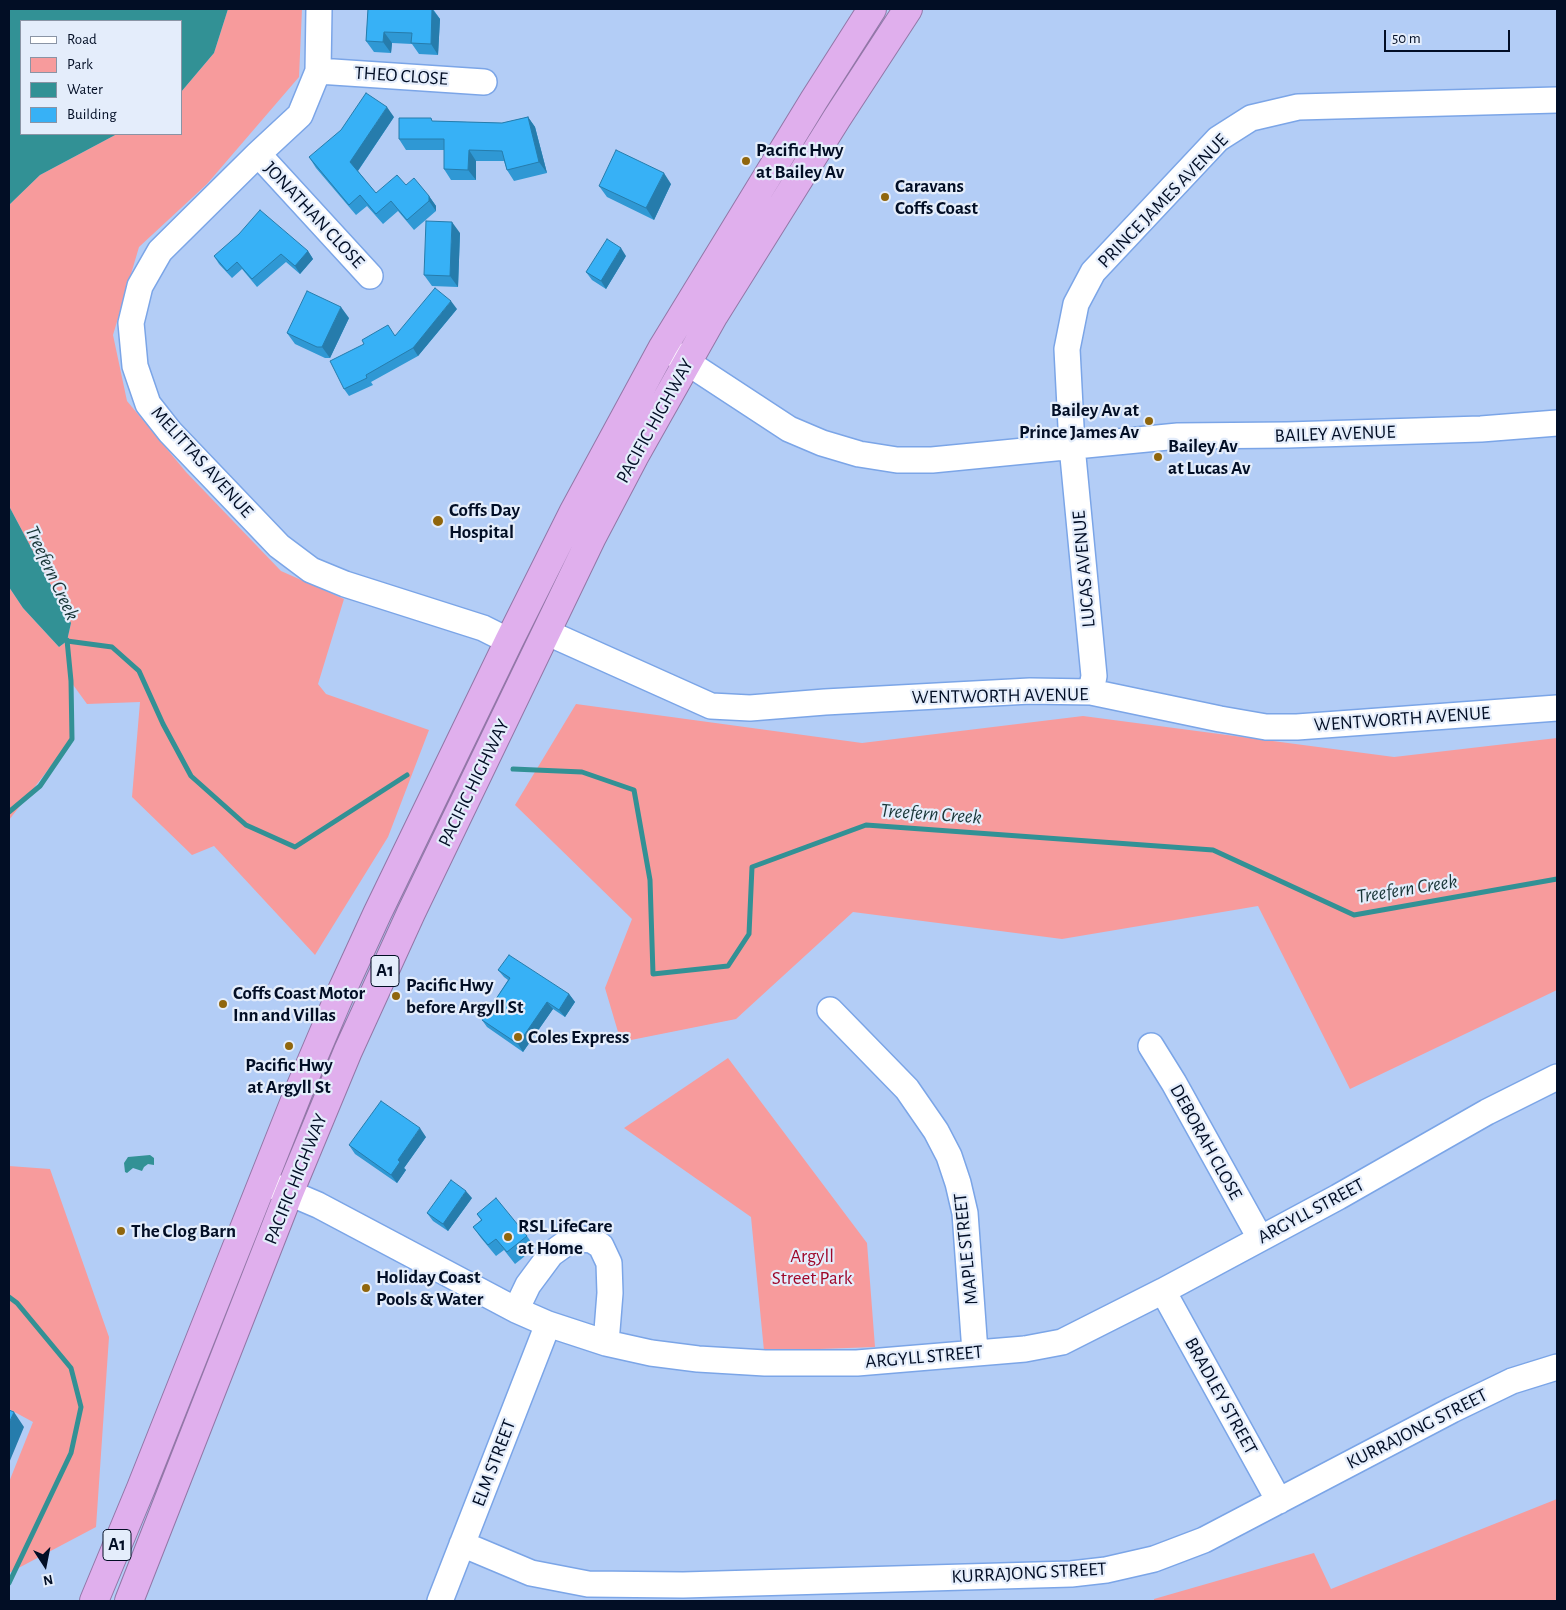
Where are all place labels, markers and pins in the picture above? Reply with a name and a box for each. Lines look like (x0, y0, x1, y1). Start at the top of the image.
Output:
place label: Pacific Hwy at Bailey Av (756, 139, 844, 183)
marker: Pacific Hwy at Bailey Av (740, 155, 752, 167)
place label: Caravans Coffs Coast (895, 175, 978, 219)
marker: Caravans Coffs Coast (879, 191, 891, 203)
place label: Bailey Av at Prince James Av (1019, 399, 1139, 443)
marker: Bailey Av at Prince James Av (1143, 415, 1155, 427)
place label: Bailey Av at Lucas Av (1168, 435, 1250, 479)
marker: Bailey Av at Lucas Av (1152, 451, 1164, 463)
place label: Coffs Day Hospital (449, 499, 520, 543)
marker: Coffs Day Hospital (431, 514, 445, 528)
place label: Pacific Hwy before Argyll St (406, 974, 523, 1018)
place label: Coffs Coast Motor Inn and Villas (233, 982, 365, 1026)
marker: Pacific Hwy before Argyll St (390, 990, 402, 1002)
marker: Coffs Coast Motor Inn and Villas (217, 998, 229, 1010)
place label: Coles Express (528, 1026, 629, 1048)
marker: Coles Express (512, 1031, 524, 1043)
marker: Pacific Hwy at Argyll St (283, 1040, 295, 1052)
place label: Pacific Hwy at Argyll St (245, 1054, 333, 1098)
place label: RSL LifeCare at Home (518, 1215, 612, 1259)
place label: The Clog Barn (131, 1220, 236, 1242)
marker: The Clog Barn (115, 1225, 127, 1237)
marker: RSL LifeCare at Home (502, 1231, 514, 1243)
place label: Holiday Coast Pools & Water (376, 1266, 483, 1310)
marker: Holiday Coast Pools & Water (360, 1282, 372, 1294)

